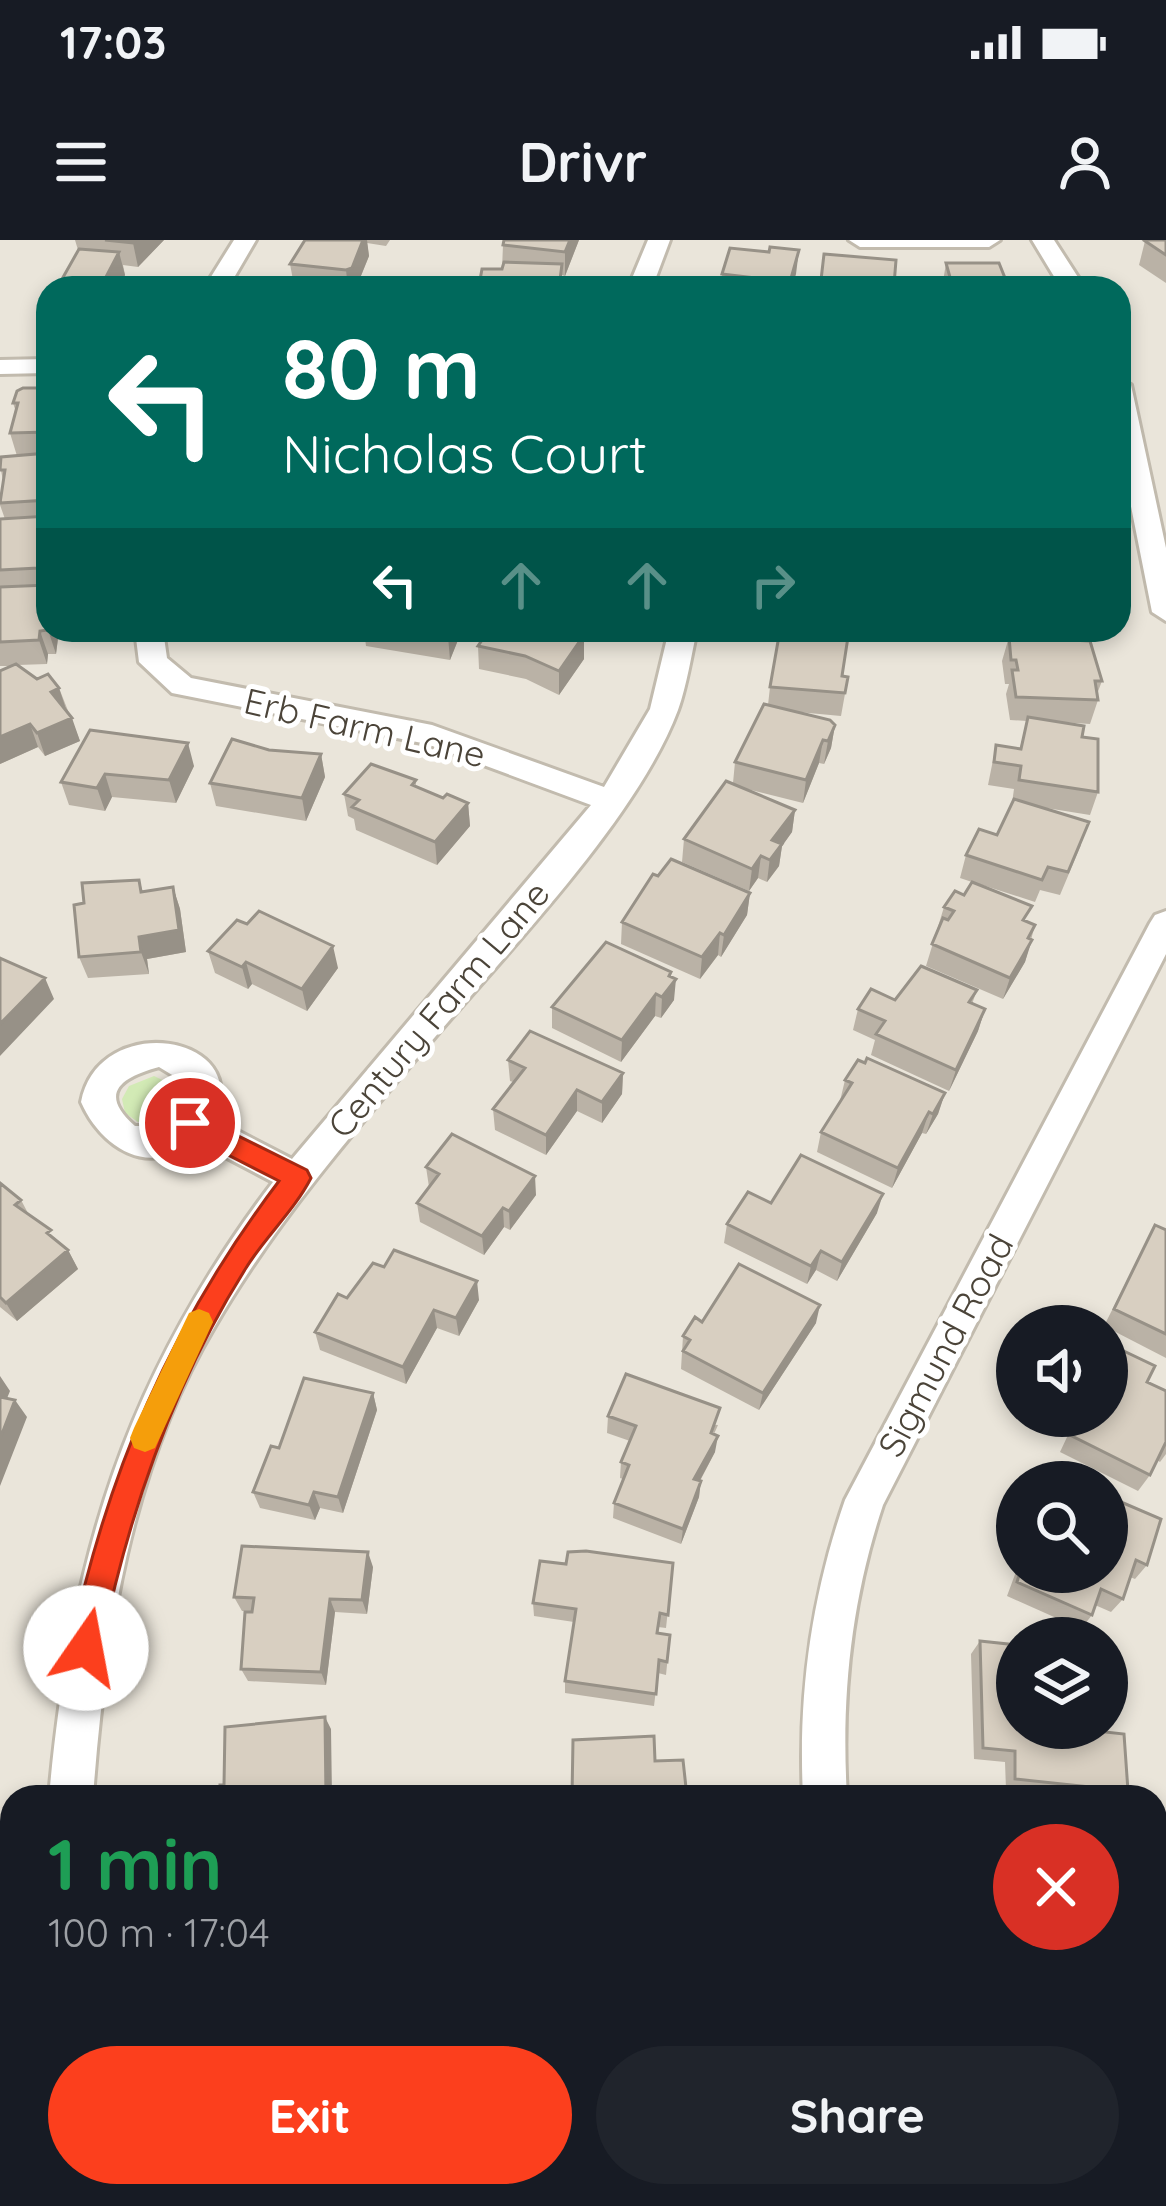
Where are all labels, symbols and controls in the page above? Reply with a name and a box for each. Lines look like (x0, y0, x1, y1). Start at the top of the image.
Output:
text: 17:03 (60, 14, 166, 70)
text: Drivr (519, 128, 647, 196)
icon: menu (48, 129, 114, 195)
icon: person (1052, 129, 1118, 195)
text: 80 m (282, 315, 481, 420)
icon: left (84, 324, 240, 480)
text: Nicholas Court (282, 419, 647, 487)
icon: left (362, 552, 428, 618)
icon: ahead (488, 552, 554, 618)
icon: ahead (614, 552, 680, 618)
icon: right (740, 552, 806, 618)
street label: Erb Farm Lane (240, 677, 490, 777)
street label: Century Farm Lane (317, 871, 559, 1147)
pin (139, 1072, 241, 1174)
icon: arrive (157, 1090, 223, 1156)
street label: Sigmund Road (868, 1226, 1022, 1464)
map controls (996, 1305, 1128, 1749)
button: sound (996, 1305, 1128, 1437)
button: search (996, 1461, 1128, 1593)
position arrow (23, 1585, 149, 1711)
button: layers (996, 1617, 1128, 1749)
text: 1 min (48, 1818, 222, 1908)
button: close (993, 1824, 1119, 1950)
text: 100 m · 17:04 (48, 1908, 269, 1957)
button: Exit (48, 2046, 572, 2184)
button: Share (596, 2046, 1119, 2184)

